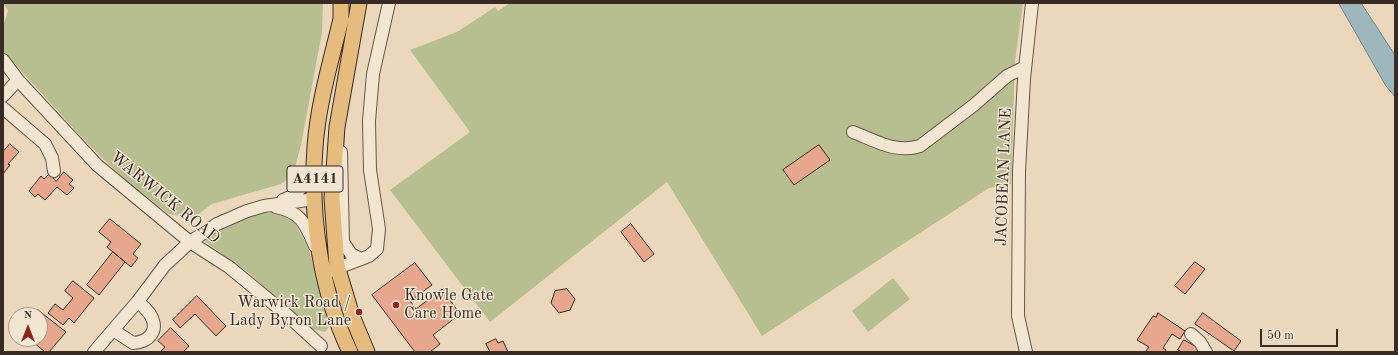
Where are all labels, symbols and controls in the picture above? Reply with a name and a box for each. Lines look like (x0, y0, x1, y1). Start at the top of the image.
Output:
street label: JACOBEAN LANE (992, 108, 1016, 246)
street label: WARWICK ROAD (106, 148, 224, 248)
road number: A4141 (287, 166, 343, 192)
place label: Knowle Gate Care Home (404, 286, 493, 324)
place label: Warwick Road / Lady Byron Lane (229, 293, 351, 331)
marker: Knowle Gate Care Home (391, 300, 401, 310)
north arrow (8, 307, 48, 347)
marker: Warwick Road / Lady Byron Lane (354, 307, 364, 317)
text: N (24, 310, 32, 321)
scale bar (1262, 321, 1340, 347)
text: 50 m (1267, 330, 1294, 342)

